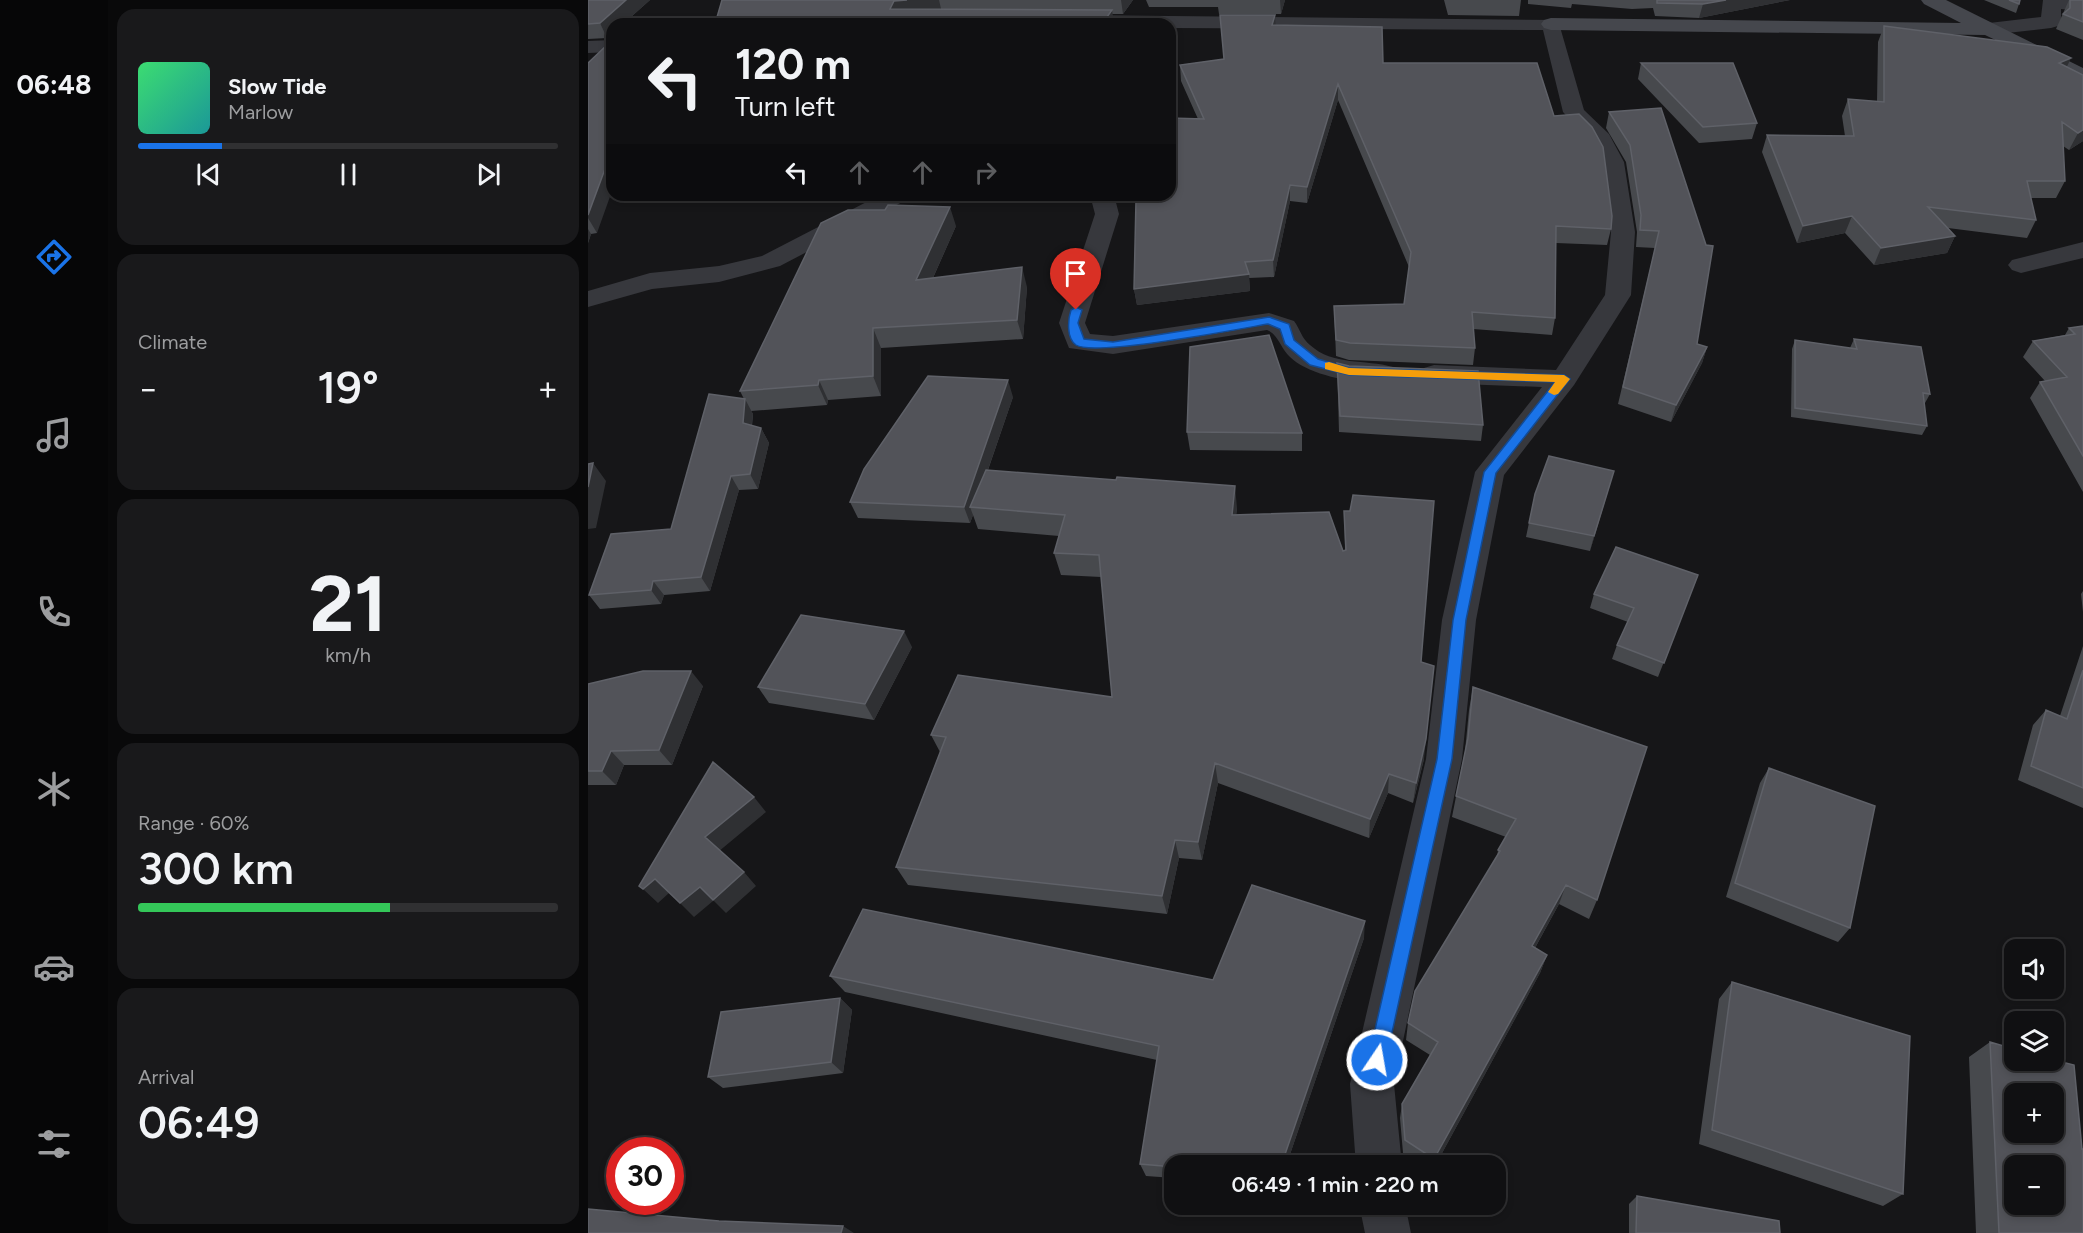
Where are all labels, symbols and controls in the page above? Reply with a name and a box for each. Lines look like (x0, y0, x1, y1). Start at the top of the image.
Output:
text: 120 m (735, 39, 851, 90)
icon: left (636, 42, 714, 120)
text: 06:48 (17, 68, 91, 101)
text: Slow Tide (228, 73, 327, 100)
text: Turn left (735, 90, 835, 123)
text: Marlow (228, 100, 293, 124)
icon: left (780, 156, 813, 189)
icon: ahead (843, 156, 876, 189)
icon: ahead (906, 156, 939, 189)
icon: right (969, 156, 1002, 189)
icon: previous (192, 158, 225, 191)
icon: pause (332, 158, 365, 191)
icon: next (472, 158, 505, 191)
icon: directions (33, 236, 75, 278)
pin (1050, 248, 1101, 310)
icon: arrive (1059, 257, 1092, 290)
text: Climate (138, 330, 207, 354)
text: 19° (317, 360, 379, 414)
text: − (138, 369, 159, 408)
text: + (537, 369, 558, 408)
icon: music (33, 414, 75, 456)
text: 21 (309, 557, 387, 651)
icon: phone (33, 591, 75, 633)
text: km/h (325, 643, 371, 667)
icon: climate (33, 768, 75, 810)
text: Range · 60% (138, 811, 249, 835)
text: 300 km (138, 841, 294, 895)
map controls (2004, 939, 2064, 1215)
button: sound (2004, 939, 2064, 999)
icon: car (33, 946, 75, 988)
button: layers (2004, 1011, 2064, 1071)
position arrow (1345, 1028, 1409, 1092)
text: Arrival (138, 1065, 194, 1089)
button: + (2004, 1083, 2064, 1143)
text: 06:49 (138, 1095, 260, 1149)
icon: filters (33, 1123, 75, 1165)
speed limit sign: 30 (606, 1137, 684, 1215)
button: − (2004, 1155, 2064, 1215)
text: 06:49 · 1 min · 220 m (1231, 1171, 1439, 1198)

